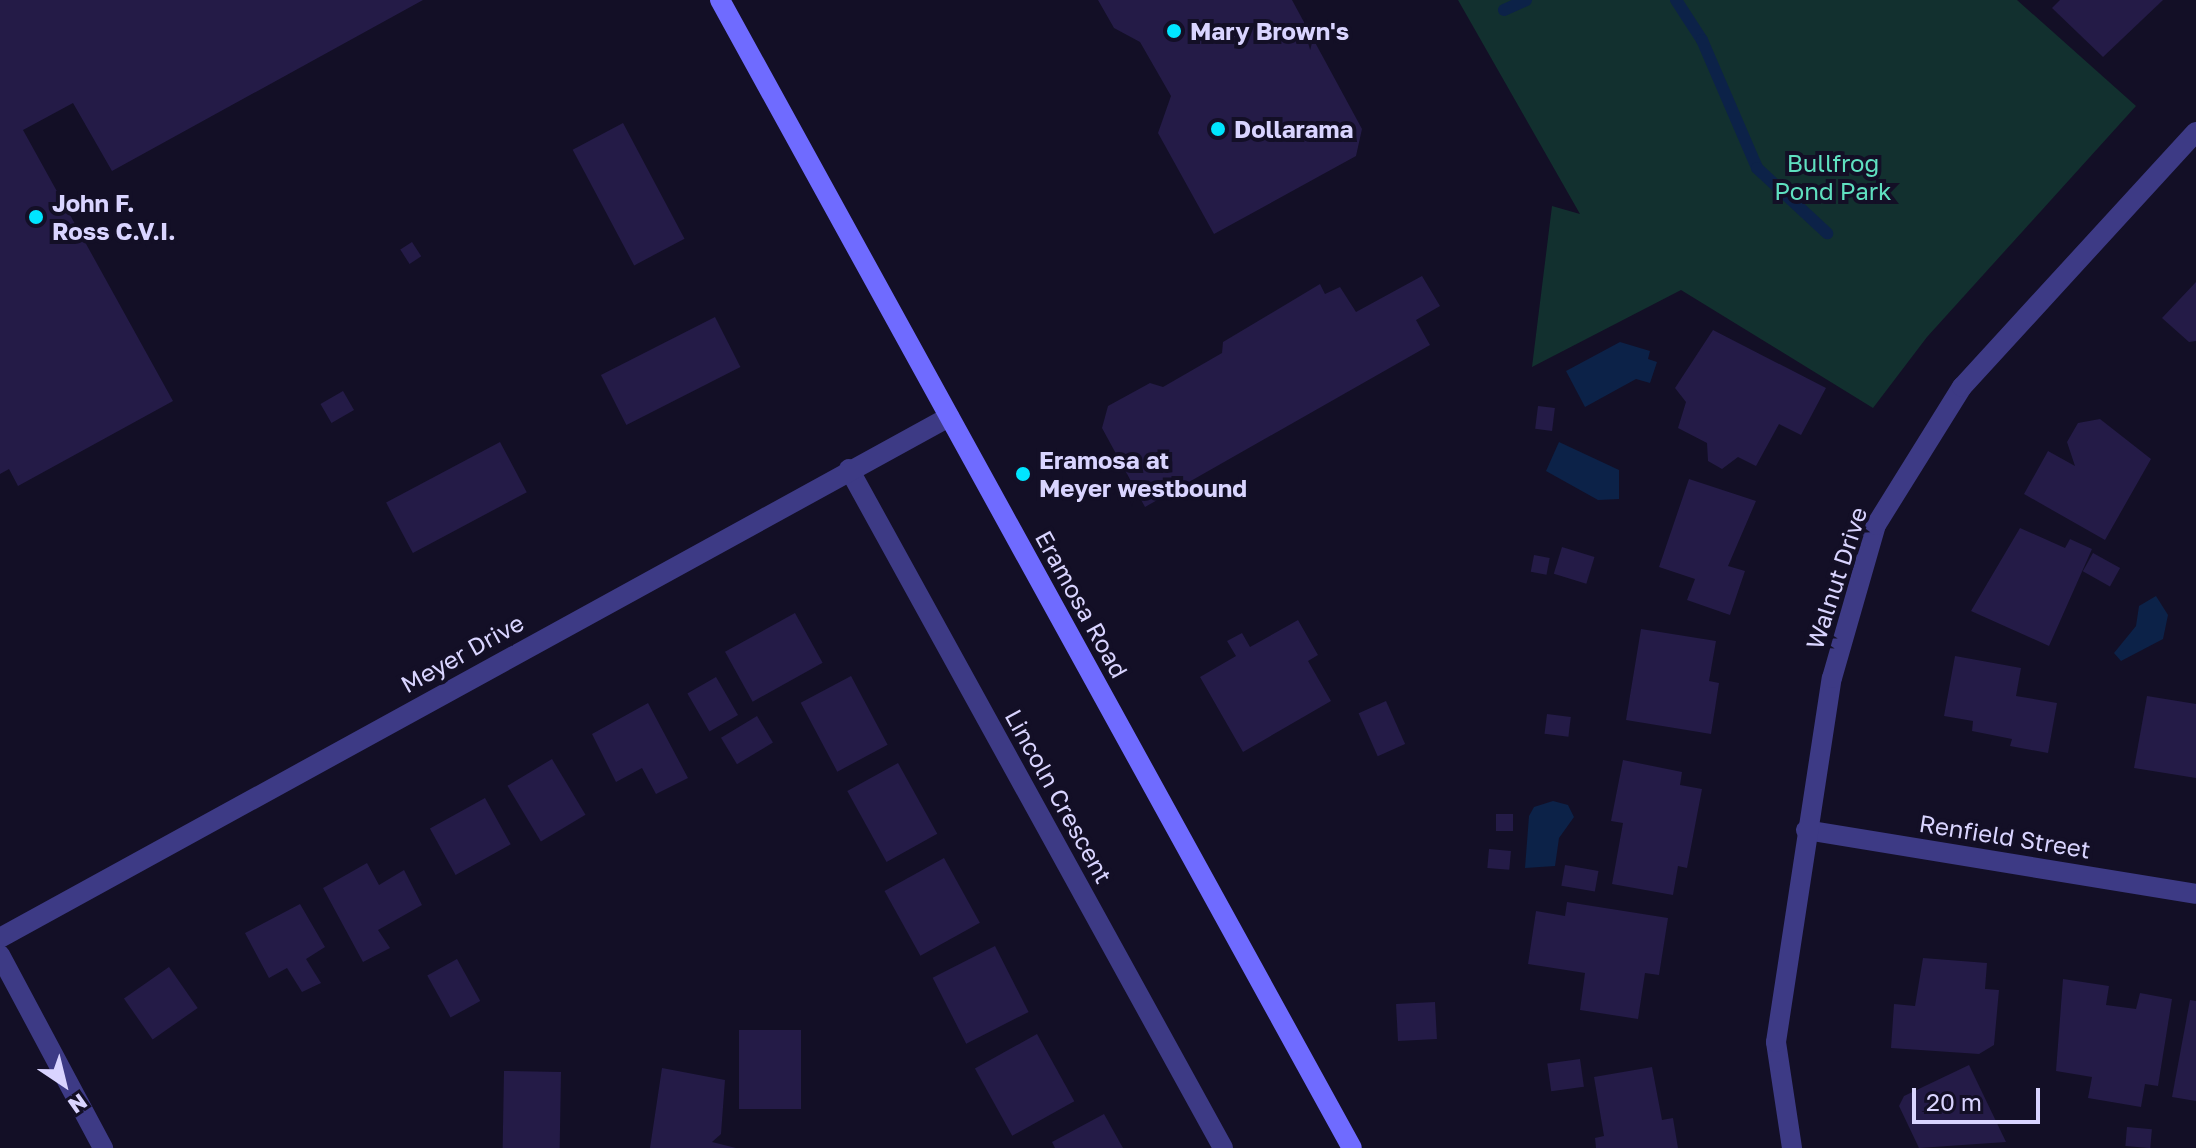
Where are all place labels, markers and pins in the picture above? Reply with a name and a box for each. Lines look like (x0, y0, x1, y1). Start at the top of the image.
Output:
place label: Mary Brown's (1190, 17, 1349, 45)
marker: Mary Brown's (1165, 22, 1183, 40)
place label: Dollarama (1234, 115, 1353, 143)
marker: Dollarama (1209, 120, 1227, 138)
place label: John F. Ross C.V.I. (52, 189, 176, 245)
marker: John F. Ross C.V.I. (27, 208, 45, 226)
place label: Eramosa at Meyer westbound (1039, 446, 1247, 502)
marker: Eramosa at Meyer westbound (1014, 465, 1032, 483)

